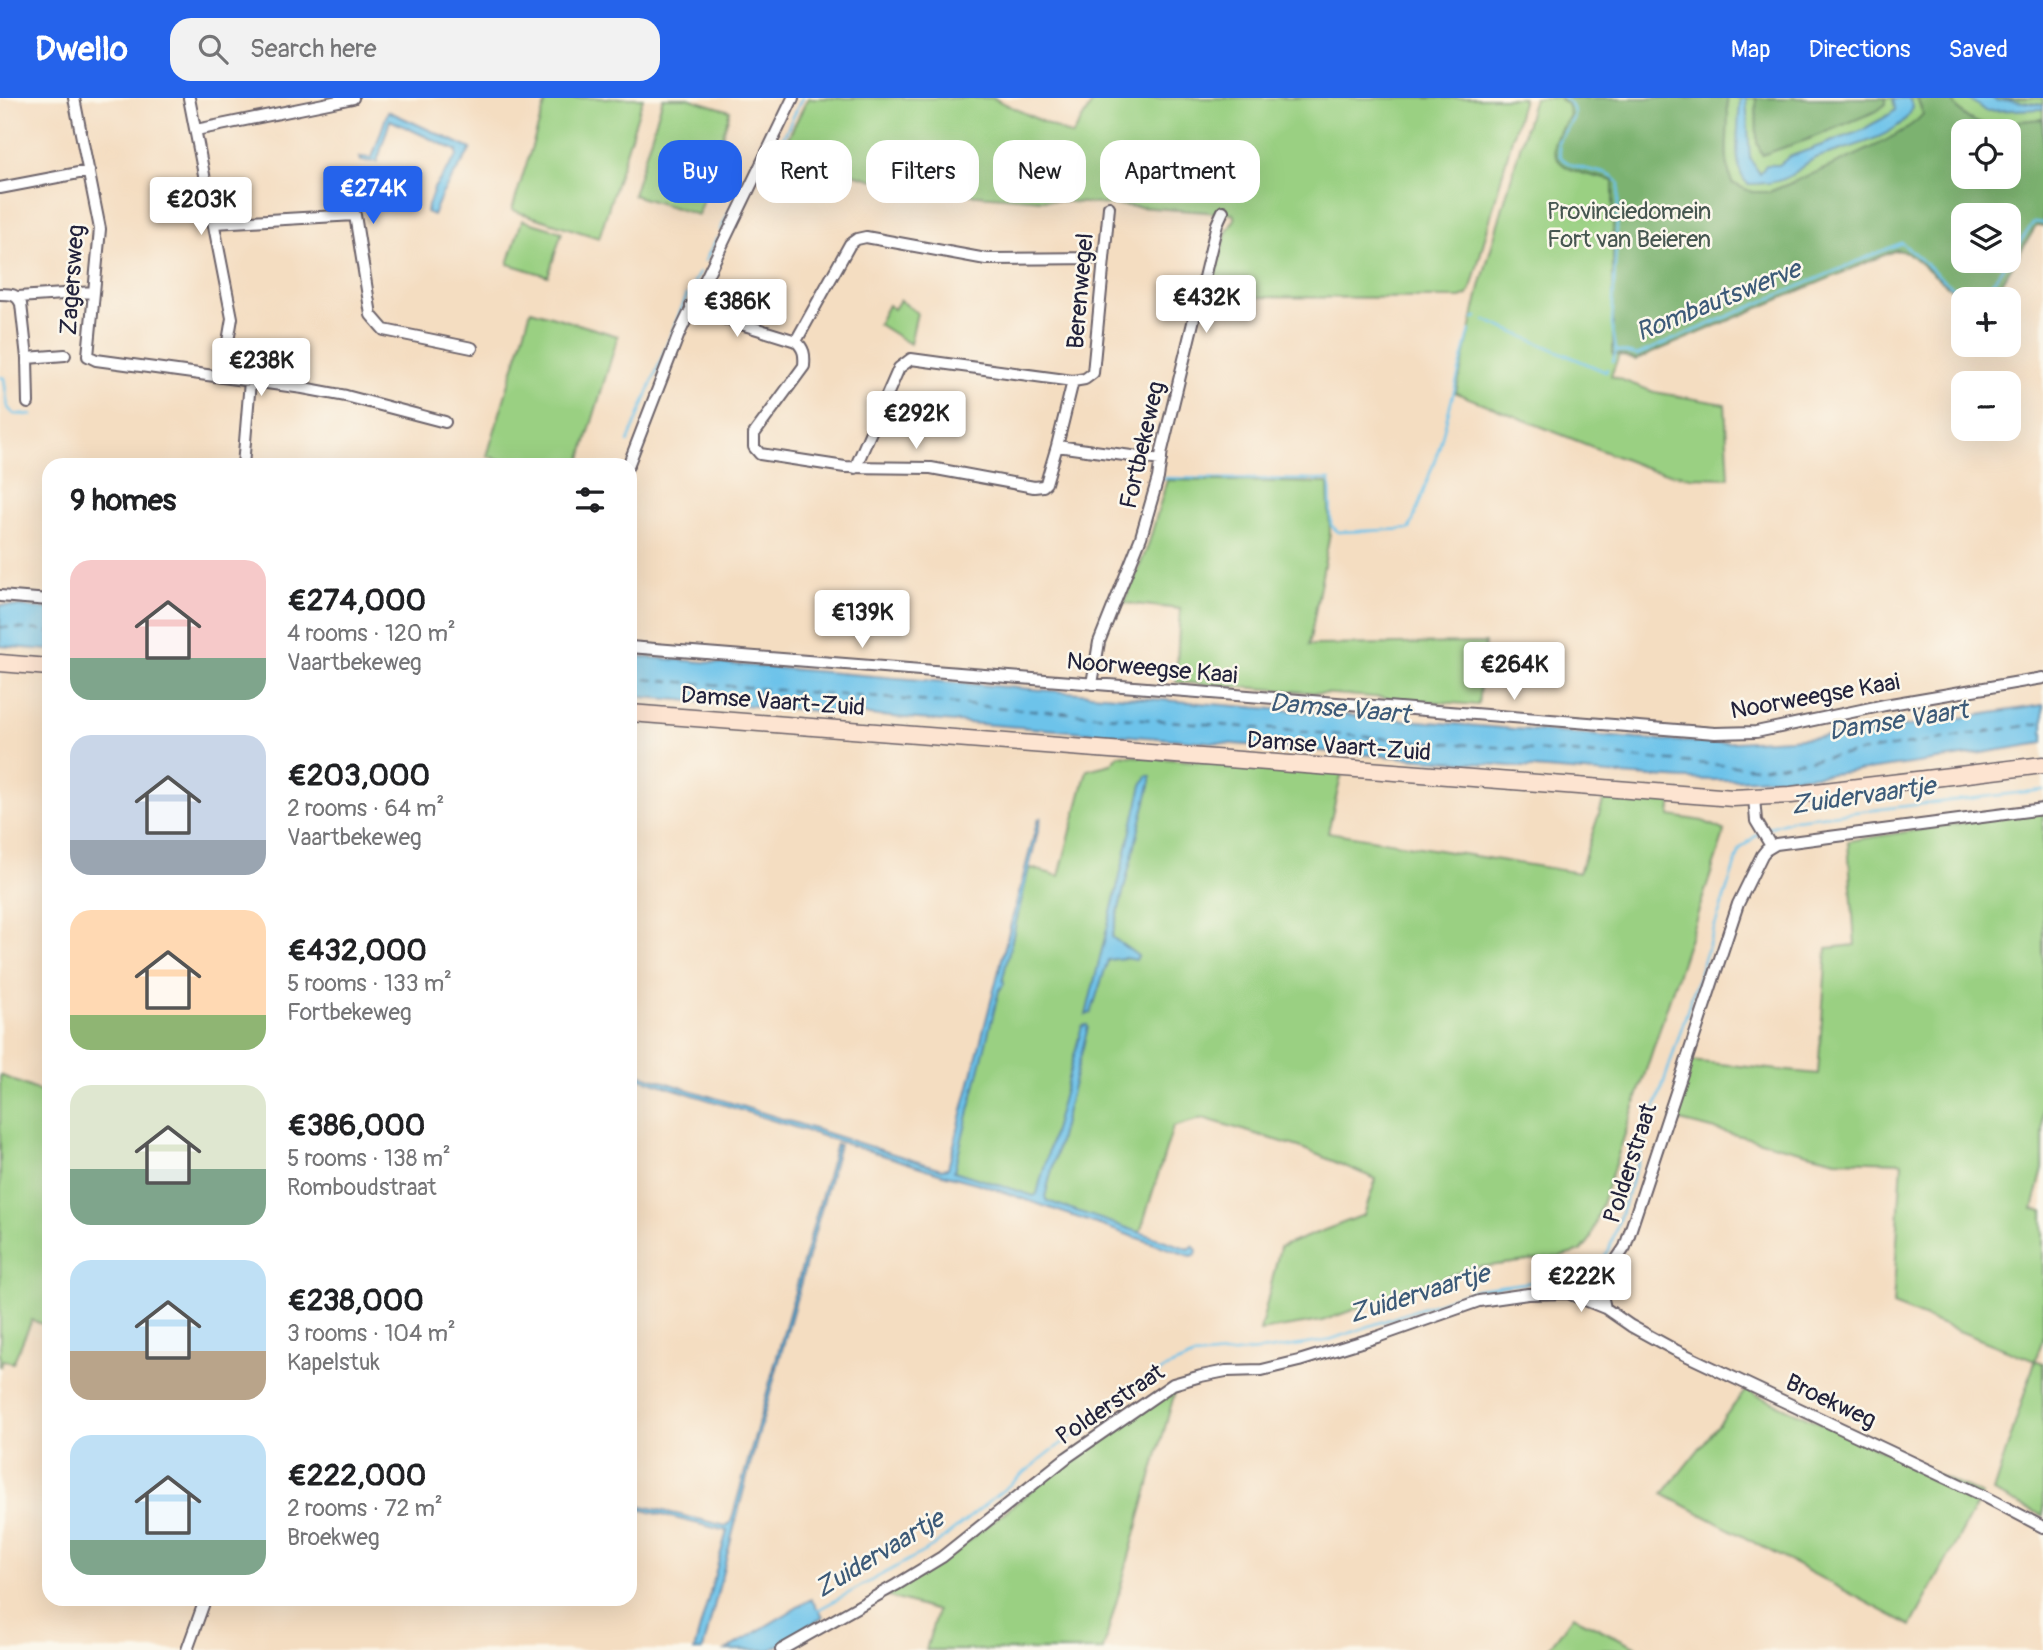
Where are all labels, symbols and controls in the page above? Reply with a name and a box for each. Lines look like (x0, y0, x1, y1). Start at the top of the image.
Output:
search box (170, 18, 660, 81)
text: Dwello (35, 29, 128, 70)
icon: search (194, 30, 232, 68)
text: Search here (250, 33, 377, 65)
text: Map (1731, 35, 1771, 64)
text: Directions (1809, 35, 1910, 64)
text: Saved (1948, 35, 2008, 64)
map controls (1951, 119, 2021, 441)
button: locate (1951, 119, 2021, 189)
chip: Buy (658, 140, 742, 203)
chip: Rent (756, 140, 852, 203)
chip: Filters (866, 140, 979, 203)
chip: New (993, 140, 1086, 203)
chip: Apartment (1100, 140, 1260, 203)
pin: €274K (324, 166, 422, 226)
text: €274K (339, 174, 407, 203)
pin: €203K (152, 178, 250, 237)
text: €203K (166, 185, 236, 214)
park label: Provinciedomein Fort van Beieren (1547, 197, 1711, 254)
button: layers (1951, 203, 2021, 273)
street label: Zagersweg (54, 224, 91, 336)
street label: Berenwegel (1061, 232, 1100, 350)
water label: Rombautswerve (1631, 252, 1808, 349)
pin: €432K (1157, 275, 1255, 335)
pin: €386K (688, 280, 786, 339)
text: €432K (1172, 283, 1240, 312)
text: €386K (704, 287, 770, 316)
button: + (1951, 287, 2021, 357)
pin: €238K (212, 338, 310, 398)
text: €238K (228, 346, 294, 375)
button: − (1951, 371, 2021, 441)
street label: Fortbekeweg (1114, 379, 1171, 512)
pin: €292K (867, 392, 965, 451)
text: €292K (883, 399, 949, 428)
icon: filters (571, 481, 609, 519)
text: 9 homes (70, 482, 176, 519)
text: €274,000 (287, 582, 426, 619)
icon: home (126, 588, 210, 672)
pin: €139K (813, 590, 911, 650)
text: €139K (831, 598, 893, 627)
text: 4 rooms · 120 m² (287, 619, 456, 648)
pin: €264K (1465, 642, 1563, 702)
street label: Noorweegse Kaai (1065, 647, 1239, 690)
text: Vaartbekeweg (287, 648, 422, 677)
text: €264K (1480, 650, 1548, 679)
street label: Noorweegse Kaai (1728, 667, 1902, 726)
street label: Damse Vaart-Zuid (680, 681, 866, 722)
water label: Damse Vaart (1268, 687, 1414, 731)
water label: Damse Vaart (1826, 694, 1973, 748)
street label: Damse Vaart-Zuid (1246, 726, 1432, 767)
text: €203,000 (287, 757, 430, 794)
icon: home (126, 763, 210, 847)
water label: Zuidervaartje (1789, 770, 1939, 822)
text: 2 rooms · 64 m² (287, 794, 444, 823)
text: Vaartbekeweg (287, 823, 422, 852)
text: €432,000 (287, 932, 427, 969)
icon: home (126, 938, 210, 1022)
text: 5 rooms · 133 m² (287, 969, 452, 998)
text: Fortbekeweg (287, 998, 412, 1027)
street label: Polderstraat (1597, 1099, 1664, 1227)
text: €386,000 (287, 1107, 425, 1144)
icon: home (126, 1113, 210, 1197)
text: 5 rooms · 138 m² (287, 1144, 451, 1173)
text: Romboudstraat (287, 1173, 437, 1202)
pin: €222K (1532, 1254, 1630, 1314)
water label: Zuidervaartje (1345, 1257, 1495, 1330)
text: €222K (1547, 1262, 1615, 1291)
text: €238,000 (287, 1282, 424, 1319)
icon: home (126, 1288, 210, 1372)
text: 3 rooms · 104 m² (287, 1319, 456, 1348)
text: Kapelstuk (287, 1348, 380, 1377)
street label: Polderstraat (1051, 1357, 1170, 1451)
street label: Broekweg (1781, 1368, 1881, 1435)
text: €222,000 (287, 1457, 426, 1494)
icon: home (126, 1463, 210, 1547)
text: 2 rooms · 72 m² (287, 1494, 443, 1523)
water label: Zuidervaartje (809, 1502, 952, 1605)
text: Broekweg (287, 1523, 379, 1552)

